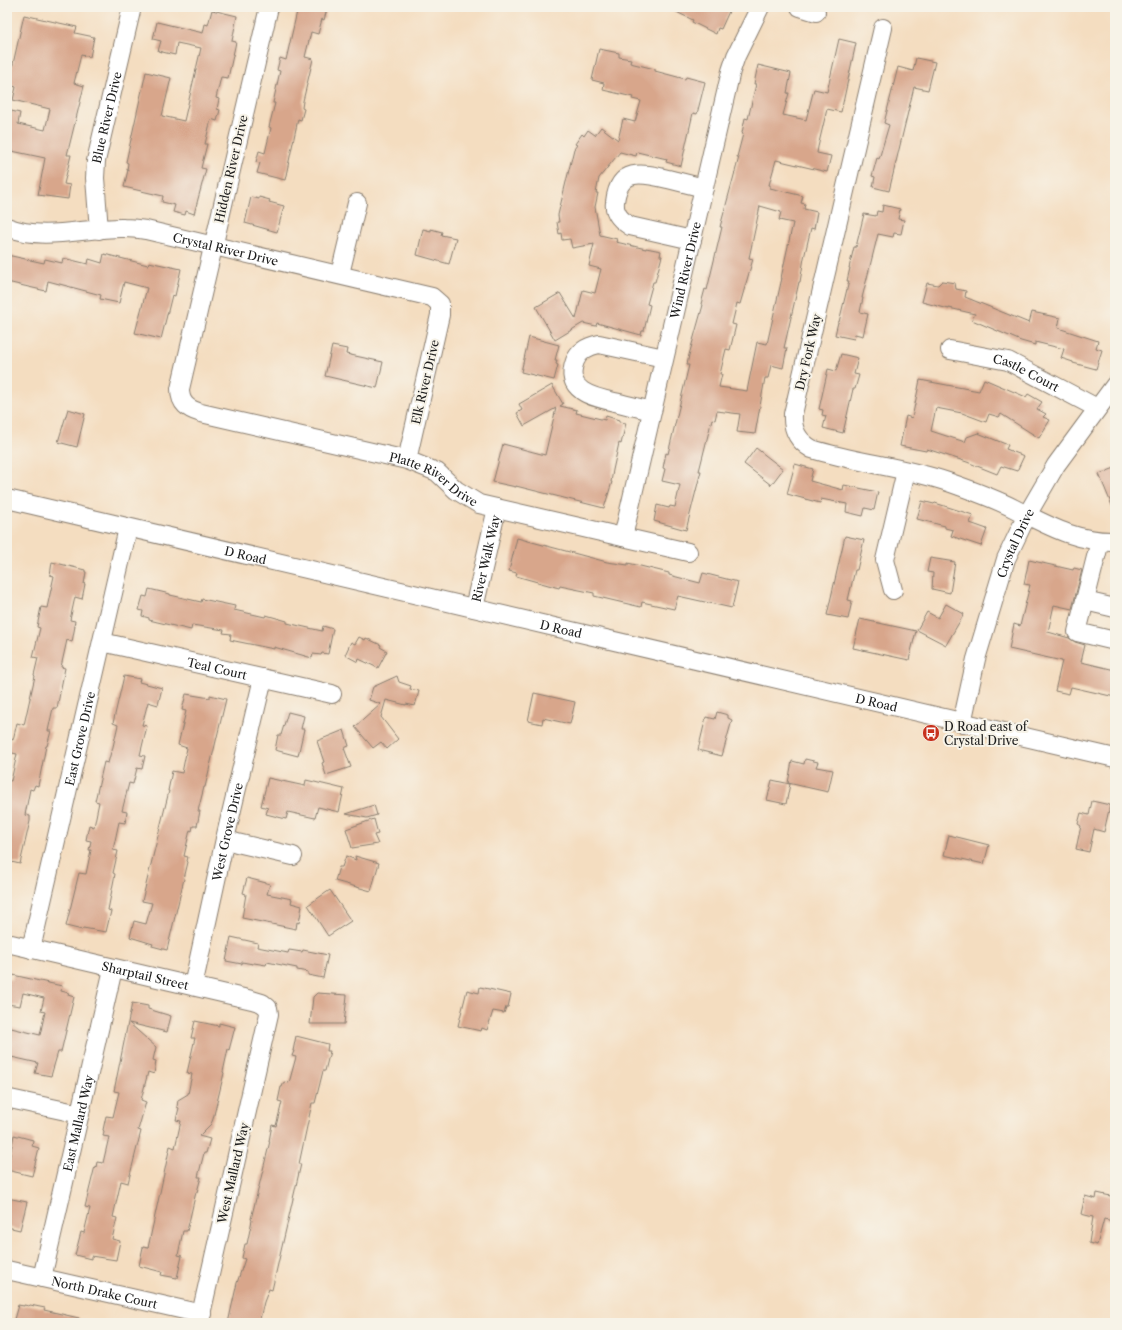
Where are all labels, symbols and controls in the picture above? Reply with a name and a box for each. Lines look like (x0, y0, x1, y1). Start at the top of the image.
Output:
street label: Blue River Drive (88, 70, 124, 165)
street label: Hidden River Drive (211, 113, 251, 224)
street label: Wind River Drive (666, 220, 703, 321)
street label: Crystal River Drive (171, 229, 280, 268)
street label: Dry Fork Way (792, 312, 824, 392)
street label: Elk River Drive (408, 338, 442, 426)
street label: Castle Court (992, 351, 1062, 395)
street label: Platte River Drive (388, 449, 481, 509)
street label: Crystal Drive (993, 505, 1037, 580)
street label: River Walk Way (468, 513, 503, 603)
street label: D Road (223, 543, 269, 567)
street label: D Road (539, 616, 584, 641)
street label: Teal Court (186, 654, 249, 682)
street label: East Grove Drive (61, 690, 98, 787)
street label: D Road (854, 690, 900, 715)
place label: D Road east of Crystal Drive (944, 719, 1029, 748)
bus stop icon: D Road east of Crystal Drive (921, 723, 941, 743)
street label: West Grove Drive (208, 781, 246, 883)
street label: Sharptail Street (100, 958, 191, 993)
street label: East Mallard Way (59, 1073, 96, 1173)
street label: West Mallard Way (214, 1121, 252, 1226)
street label: North Drake Court (50, 1273, 160, 1311)

